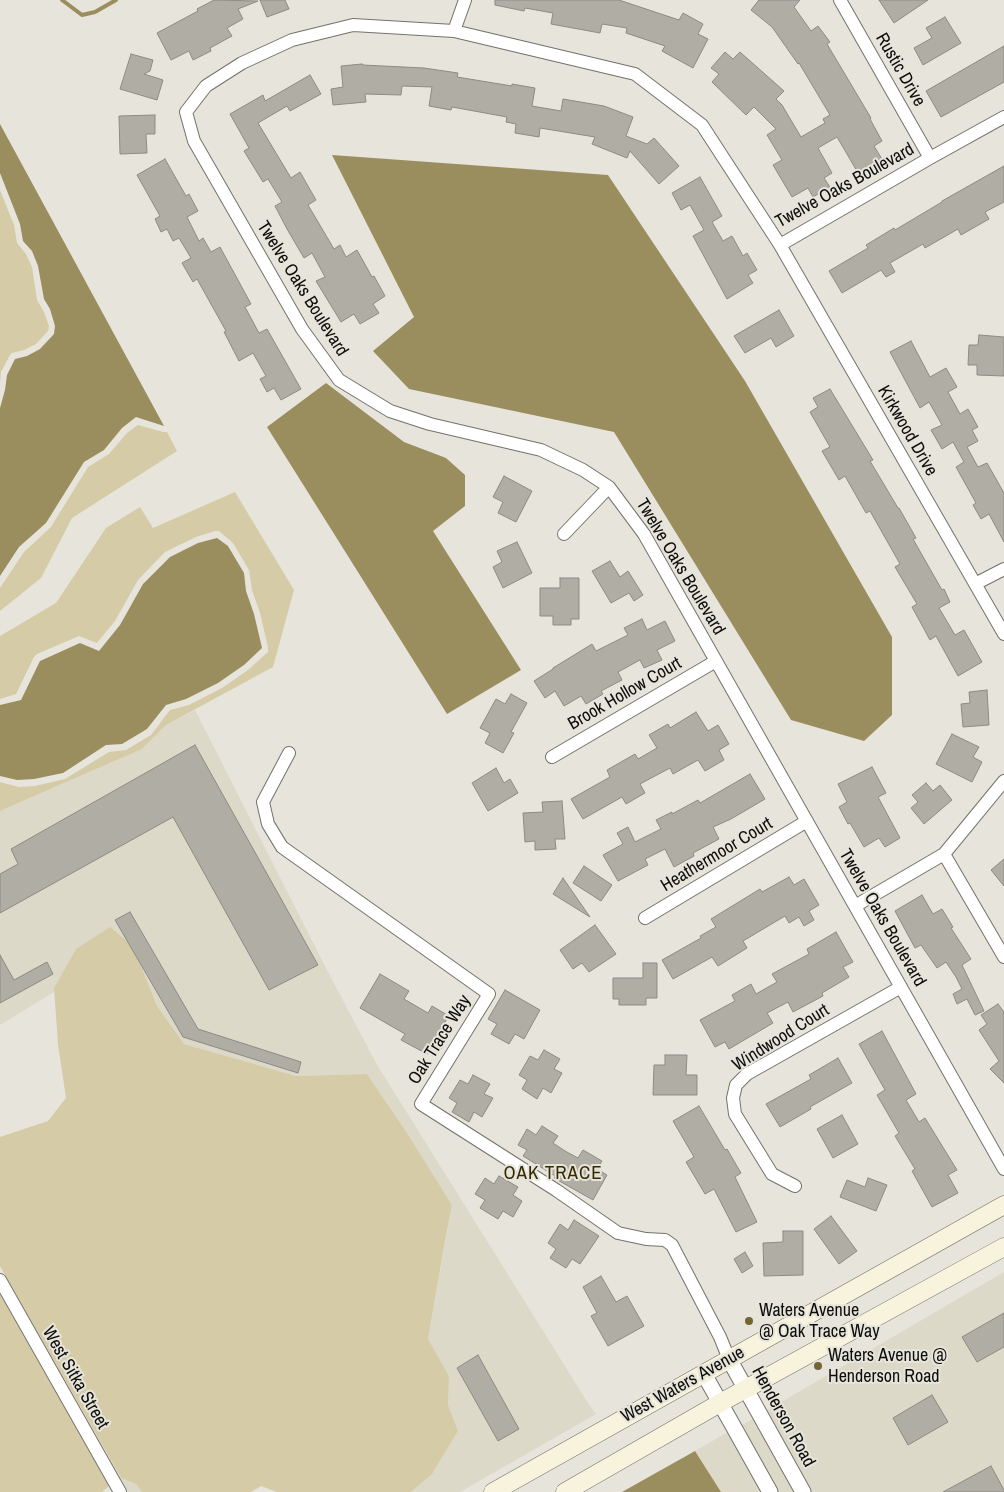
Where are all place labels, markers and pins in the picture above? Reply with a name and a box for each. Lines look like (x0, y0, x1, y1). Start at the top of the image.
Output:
place label: Waters Avenue @ Oak Trace Way (759, 1300, 880, 1342)
marker: Waters Avenue @ Oak Trace Way (743, 1315, 755, 1327)
place label: Waters Avenue @ Henderson Road (828, 1345, 947, 1388)
marker: Waters Avenue @ Henderson Road (812, 1360, 824, 1372)

